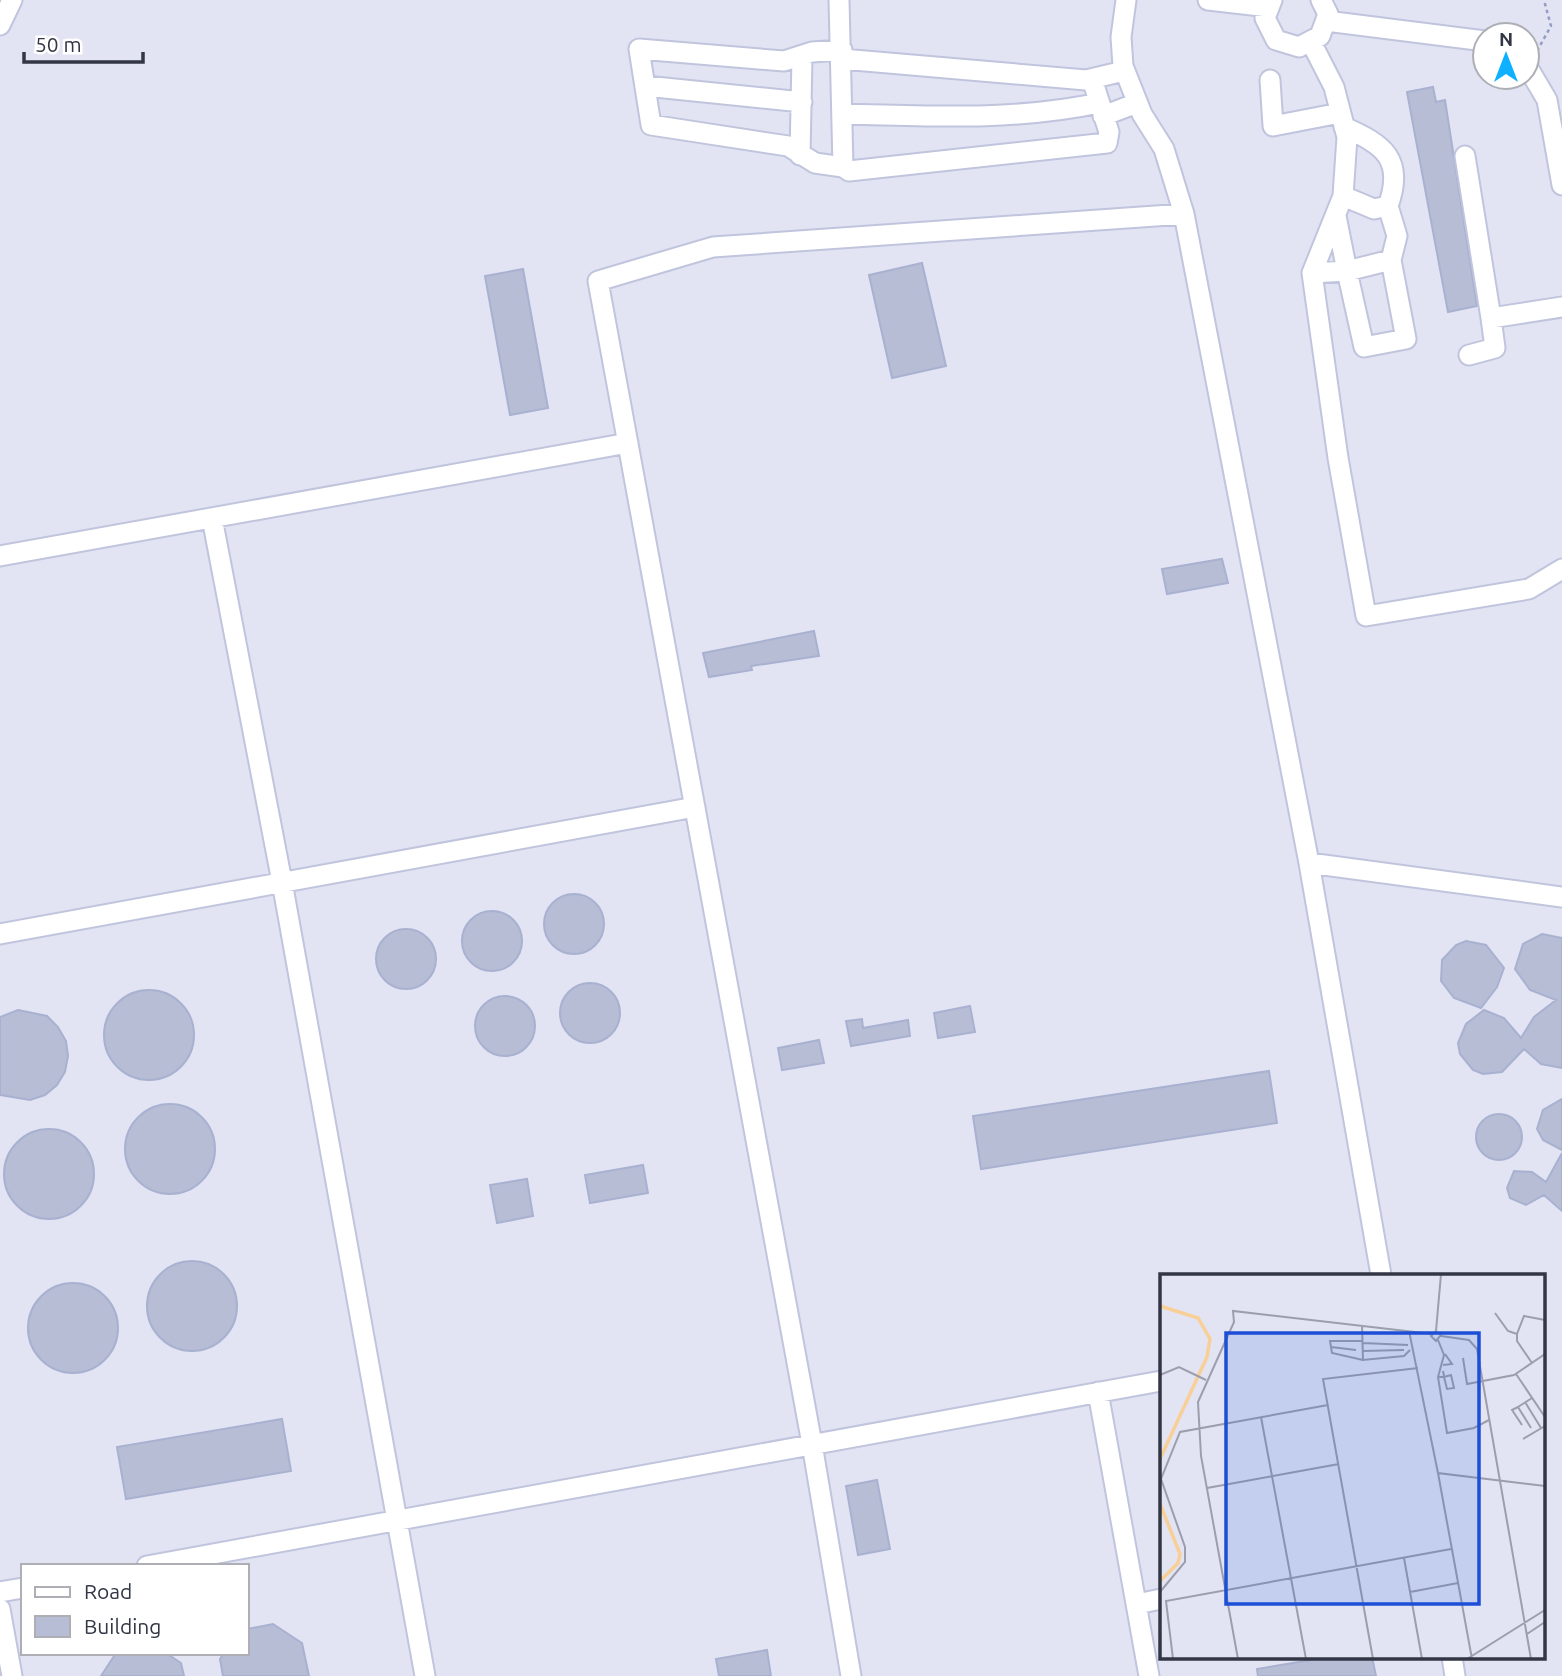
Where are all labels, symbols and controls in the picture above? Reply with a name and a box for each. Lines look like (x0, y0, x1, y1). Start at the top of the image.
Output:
scale bar (24, 21, 144, 65)
north arrow (1471, 21, 1541, 91)
text: N (1499, 28, 1513, 50)
text: 50 m (35, 32, 82, 56)
inset map (1160, 1274, 1544, 1658)
legend (21, 1564, 248, 1655)
text: Road (84, 1579, 132, 1603)
text: Building (84, 1614, 161, 1638)

